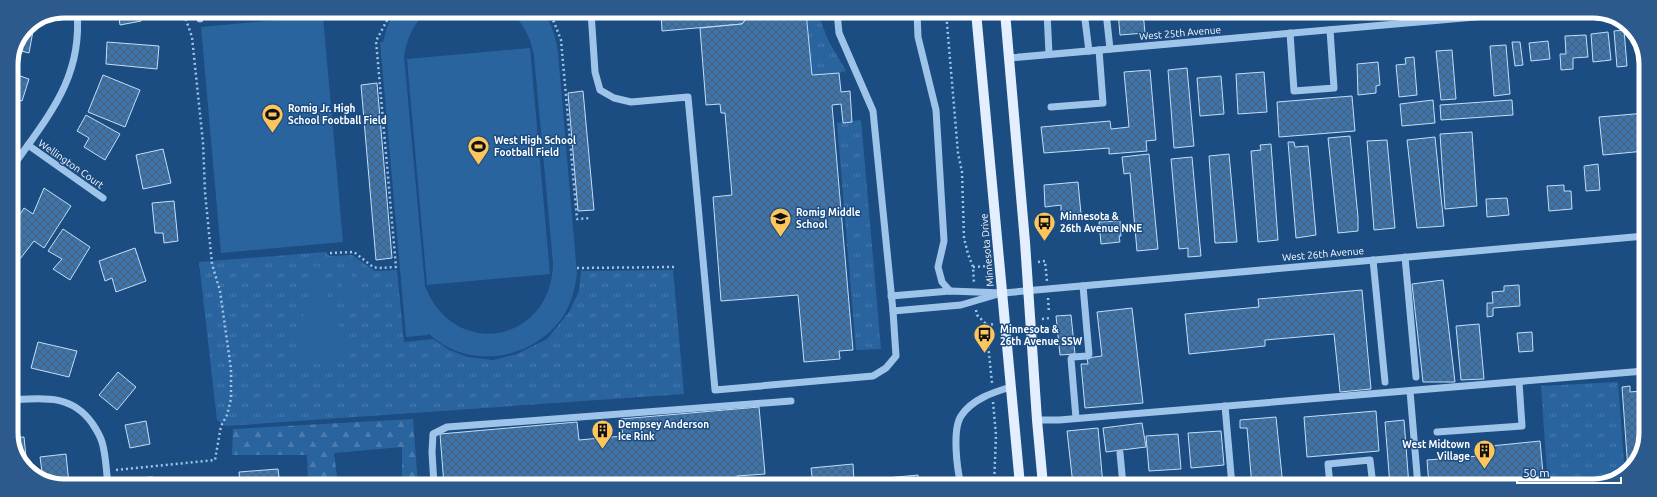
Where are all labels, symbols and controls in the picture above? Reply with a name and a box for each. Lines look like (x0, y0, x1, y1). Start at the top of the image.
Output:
street label: West 25th Avenue (1139, 24, 1221, 42)
sports icon: Romig Jr. High School Football Field (260, 101, 286, 134)
place label: Romig Jr. High School Football Field (288, 103, 387, 126)
sports icon: West High School Football Field (466, 133, 492, 166)
place label: West High School Football Field (494, 135, 576, 158)
street label: Wellington Court (36, 137, 106, 191)
school or university icon: Romig Middle School (767, 205, 793, 238)
place label: Romig Middle School (796, 207, 861, 230)
bus stop icon: Minnesota & 26th Avenue NNE (1031, 209, 1057, 242)
place label: Minnesota & 26th Avenue NNE (1060, 211, 1142, 234)
street label: Minnesota Drive (978, 213, 996, 287)
street label: West 26th Avenue (1282, 245, 1364, 263)
bus stop icon: Minnesota & 26th Avenue SSW (972, 322, 998, 355)
place label: Minnesota & 26th Avenue SSW (1000, 324, 1083, 347)
building icon: Dempsey Anderson Ice Rink (589, 417, 615, 450)
place label: Dempsey Anderson Ice Rink (618, 419, 709, 442)
building icon: West Midtown Village (1472, 437, 1498, 470)
place label: West Midtown Village (1402, 439, 1470, 462)
scale bar (1517, 459, 1621, 485)
text: 50 m (1523, 466, 1550, 479)

